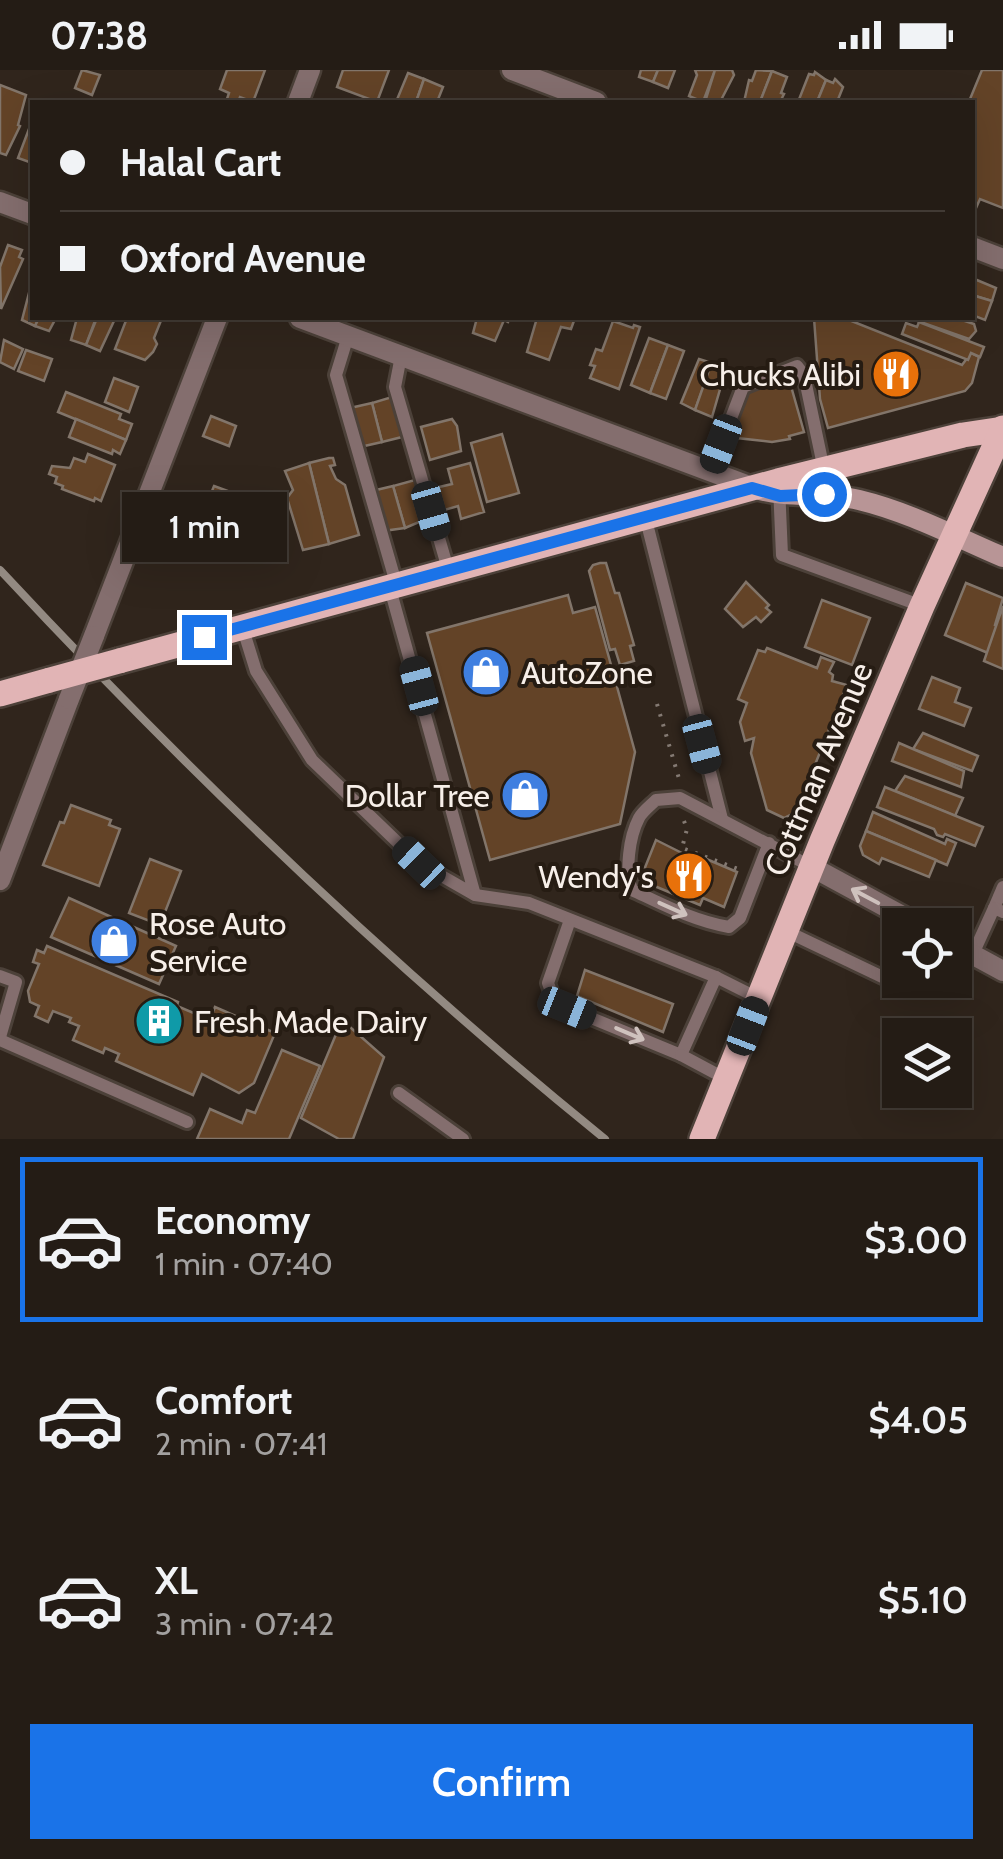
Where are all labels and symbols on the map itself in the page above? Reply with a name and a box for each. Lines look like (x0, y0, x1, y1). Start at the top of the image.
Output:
restaurant icon: Chucks Alibi (870, 348, 922, 400)
place label: Chucks Alibi (699, 355, 861, 394)
car (696, 411, 746, 477)
route start (802, 472, 847, 517)
car (408, 478, 454, 544)
callout: 1 min (121, 492, 286, 562)
route end (182, 615, 227, 660)
shop icon: AutoZone (460, 646, 512, 698)
car (397, 653, 441, 719)
place label: AutoZone (521, 653, 653, 692)
street label: Cottman Avenue (755, 656, 881, 882)
car (680, 711, 724, 777)
shop icon: Dollar Tree (499, 769, 551, 821)
place label: Dollar Tree (345, 776, 490, 815)
car (387, 831, 451, 895)
restaurant icon: Wendy's (663, 850, 715, 902)
place label: Wendy's (538, 857, 654, 896)
one-way arrow (851, 886, 881, 905)
one-way arrow (657, 901, 688, 919)
place label: Rose Auto Service (149, 904, 286, 980)
shop icon: Rose Auto Service (88, 915, 140, 967)
car (534, 983, 600, 1033)
car (723, 993, 773, 1059)
building icon: Fresh Made Dairy (133, 995, 185, 1047)
place label: Fresh Made Dairy (194, 1002, 427, 1041)
one-way arrow (614, 1026, 644, 1044)

